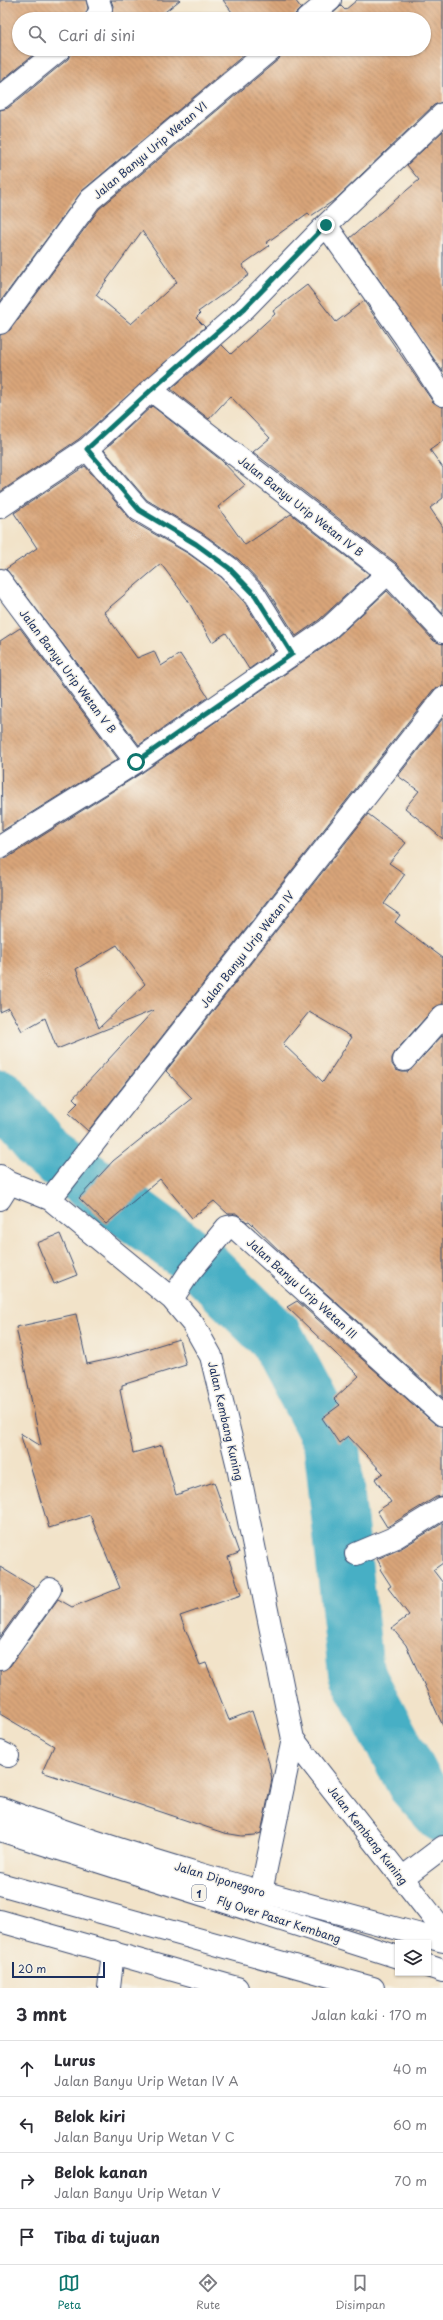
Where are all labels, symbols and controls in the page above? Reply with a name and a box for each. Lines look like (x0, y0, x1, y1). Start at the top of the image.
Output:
search box (12, 12, 431, 56)
icon: search (26, 23, 48, 45)
text: Cari di sini (58, 23, 135, 46)
street label: Jalan Banyu Urip Wetan VI (89, 97, 211, 203)
route end (317, 216, 335, 234)
street label: Jalan Banyu Urip Wetan IV B (235, 452, 367, 560)
street label: Jalan Banyu Urip Wetan V B (16, 605, 120, 737)
route start (127, 753, 145, 771)
street label: Jalan Banyu Urip Wetan IV (196, 887, 298, 1011)
street label: Jalan Banyu Urip Wetan III (243, 1234, 361, 1342)
street label: Jalan Kembang Kuning (204, 1360, 248, 1482)
street label: Jalan Kembang Kuning (324, 1782, 412, 1888)
street label: Jalan Diponegoro (172, 1857, 268, 1901)
road number: 1 (192, 1885, 206, 1901)
street label: Fly Over Pasar Kembang (215, 1891, 343, 1947)
map controls (395, 1940, 431, 1976)
button: layers (395, 1940, 431, 1976)
scale bar (12, 1960, 105, 1979)
text: 20 m (18, 1960, 46, 1977)
text: 3 mnt (16, 2001, 67, 2027)
text: Jalan kaki · 170 m (311, 2005, 427, 2024)
text: Lurus (54, 2048, 95, 2071)
icon: ahead (16, 2058, 38, 2080)
text: 40 m (393, 2059, 427, 2078)
text: Jalan Banyu Urip Wetan IV A (54, 2071, 238, 2090)
text: Belok kiri (54, 2104, 125, 2127)
icon: left (16, 2114, 38, 2136)
text: 60 m (393, 2115, 427, 2134)
text: Jalan Banyu Urip Wetan V C (54, 2127, 235, 2146)
text: Belok kanan (54, 2160, 148, 2183)
icon: right (16, 2170, 38, 2192)
text: 70 m (394, 2171, 427, 2190)
text: Jalan Banyu Urip Wetan V (54, 2183, 221, 2202)
text: Tiba di tujuan (54, 2225, 160, 2248)
icon: arrive (16, 2226, 38, 2248)
tab: Peta (57, 2272, 81, 2313)
tab: Rute (196, 2272, 220, 2313)
tab: Disimpan (335, 2272, 385, 2313)

